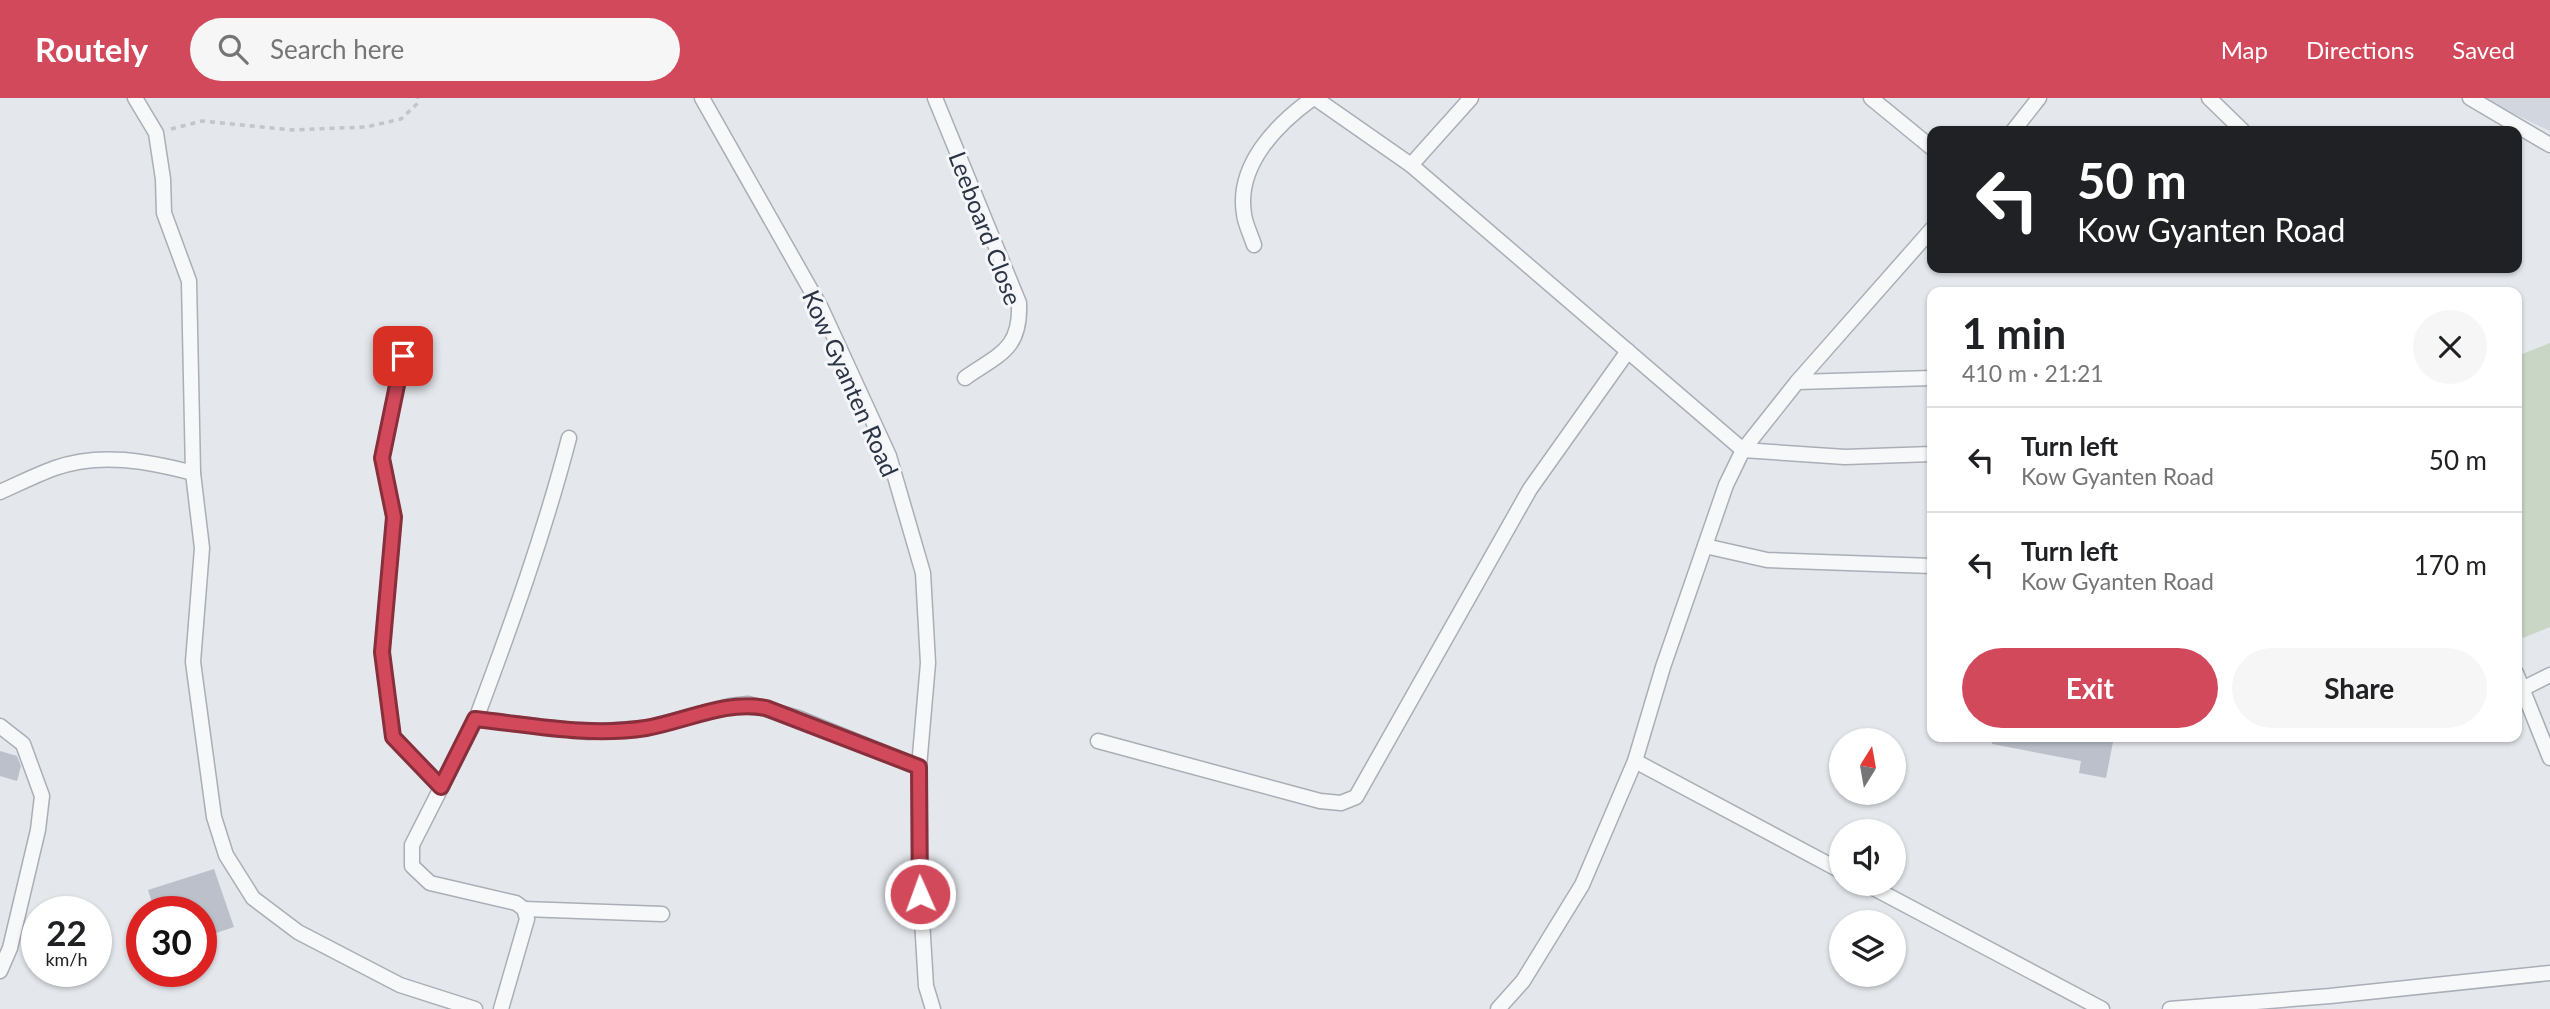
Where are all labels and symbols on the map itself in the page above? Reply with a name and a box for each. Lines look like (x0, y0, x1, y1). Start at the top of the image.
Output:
street label: Leeboard Close (943, 147, 1029, 309)
street label: Kow Gyanten Road (797, 285, 905, 481)
pin (373, 326, 433, 386)
north arrow (1829, 728, 1906, 805)
position arrow (883, 857, 957, 931)
speed limit sign: 30 (126, 896, 217, 987)

